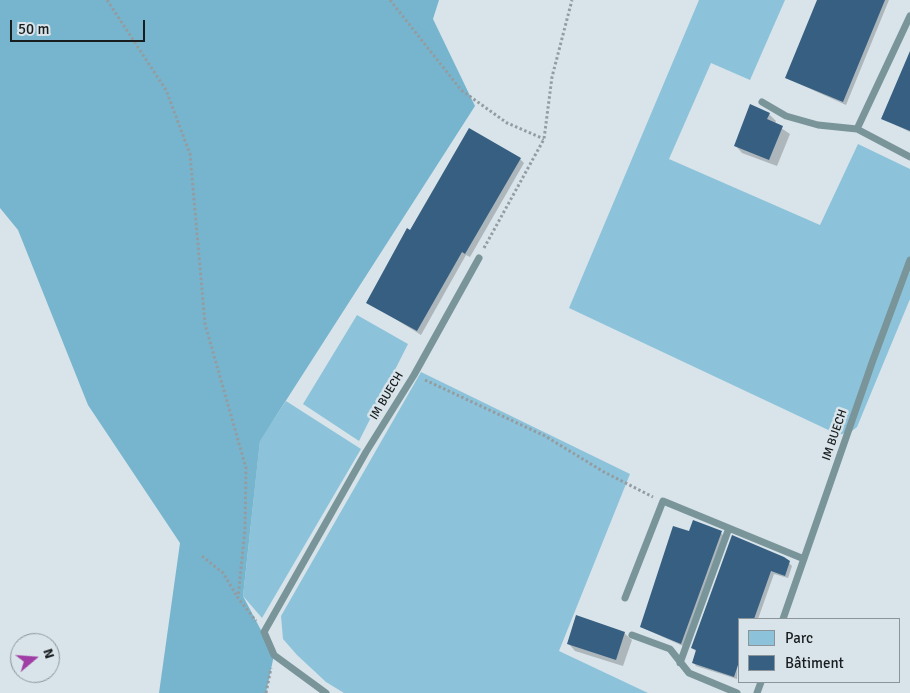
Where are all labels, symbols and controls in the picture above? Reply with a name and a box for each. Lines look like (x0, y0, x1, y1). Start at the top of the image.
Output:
scale bar (12, 10, 148, 42)
text: 50 m (18, 20, 49, 38)
street label: IM BUECH (367, 369, 407, 423)
street label: IM BUECH (820, 408, 850, 462)
legend (738, 618, 900, 683)
text: Parc (785, 629, 813, 647)
north arrow (10, 633, 60, 683)
text: N (39, 646, 58, 661)
text: Bâtiment (785, 654, 844, 672)

